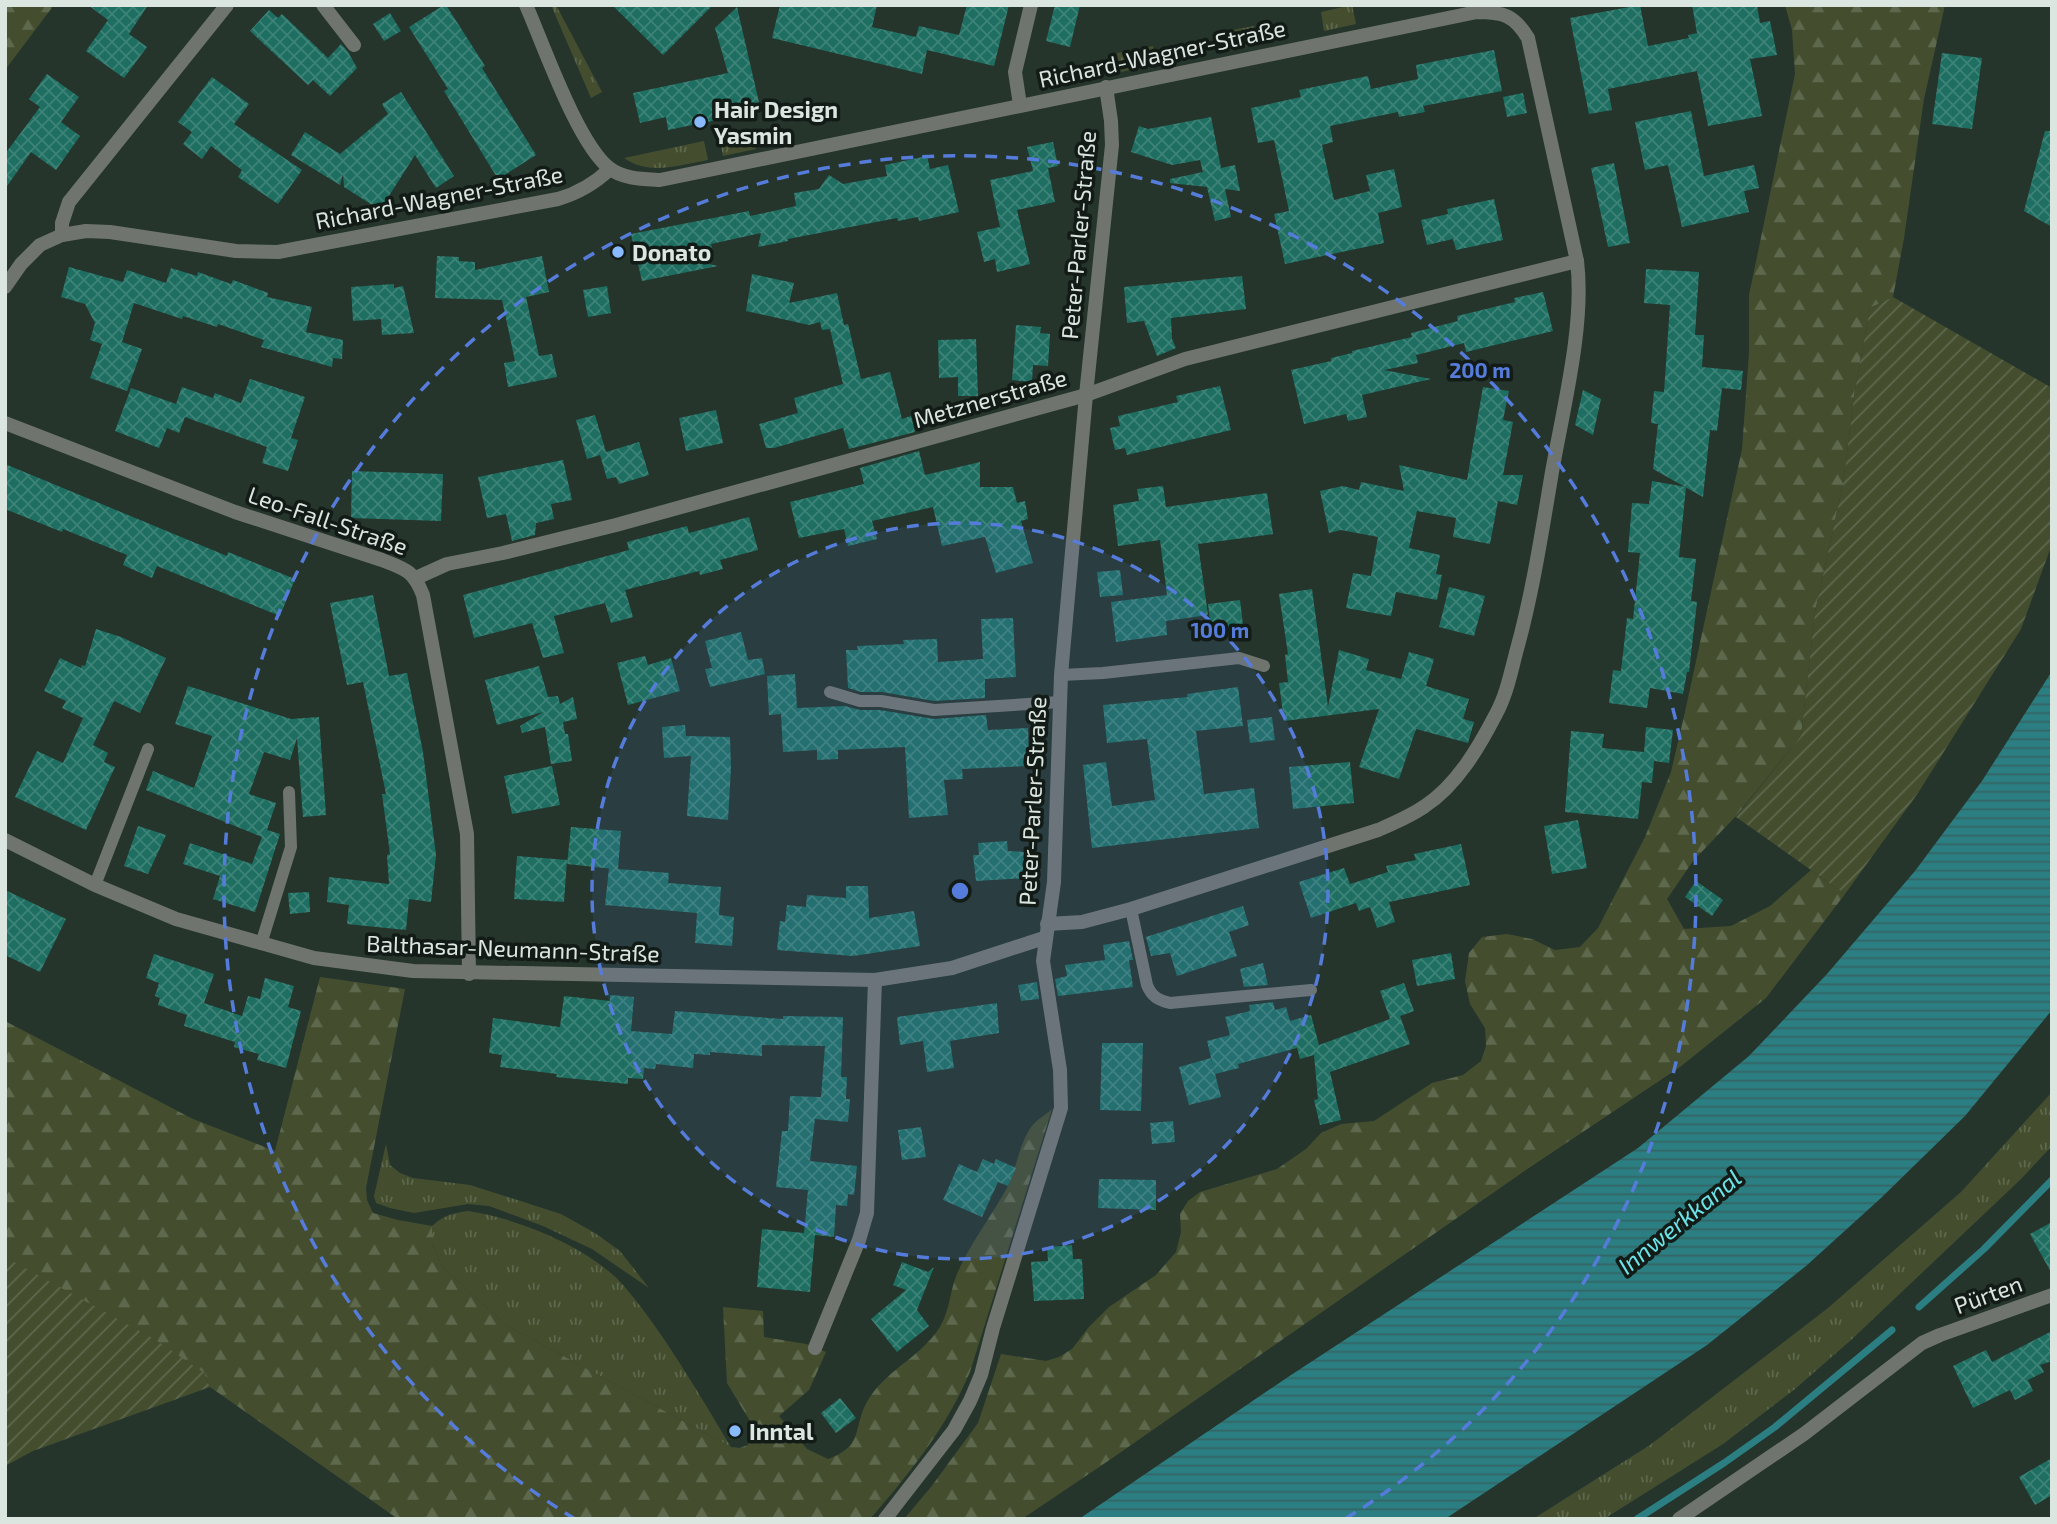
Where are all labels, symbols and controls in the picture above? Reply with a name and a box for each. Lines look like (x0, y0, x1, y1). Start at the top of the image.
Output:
street label: Richard-Wagner-Straße (1036, 13, 1288, 93)
place label: Hair Design Yasmin (714, 95, 838, 149)
marker: Hair Design Yasmin (692, 114, 708, 130)
street label: Peter-Parler-Straße (1055, 129, 1101, 341)
street label: Richard-Wagner-Straße (313, 159, 565, 235)
place label: Donato (632, 238, 711, 266)
marker: Donato (610, 244, 626, 260)
text: 200 m (1449, 357, 1511, 382)
street label: Metznerstraße (910, 363, 1070, 433)
street label: Leo-Fall-Straße (245, 480, 411, 560)
text: 100 m (1191, 617, 1249, 642)
street label: Peter-Parler-Straße (1013, 696, 1051, 906)
centre of rings (948, 879, 972, 903)
street label: Balthasar-Neumann-Straße (366, 929, 660, 967)
water label: Innwerkkanal (1612, 1162, 1746, 1280)
street label: Pürten (1950, 1269, 2026, 1319)
place label: Inntal (749, 1417, 814, 1445)
marker: Inntal (727, 1423, 743, 1439)

